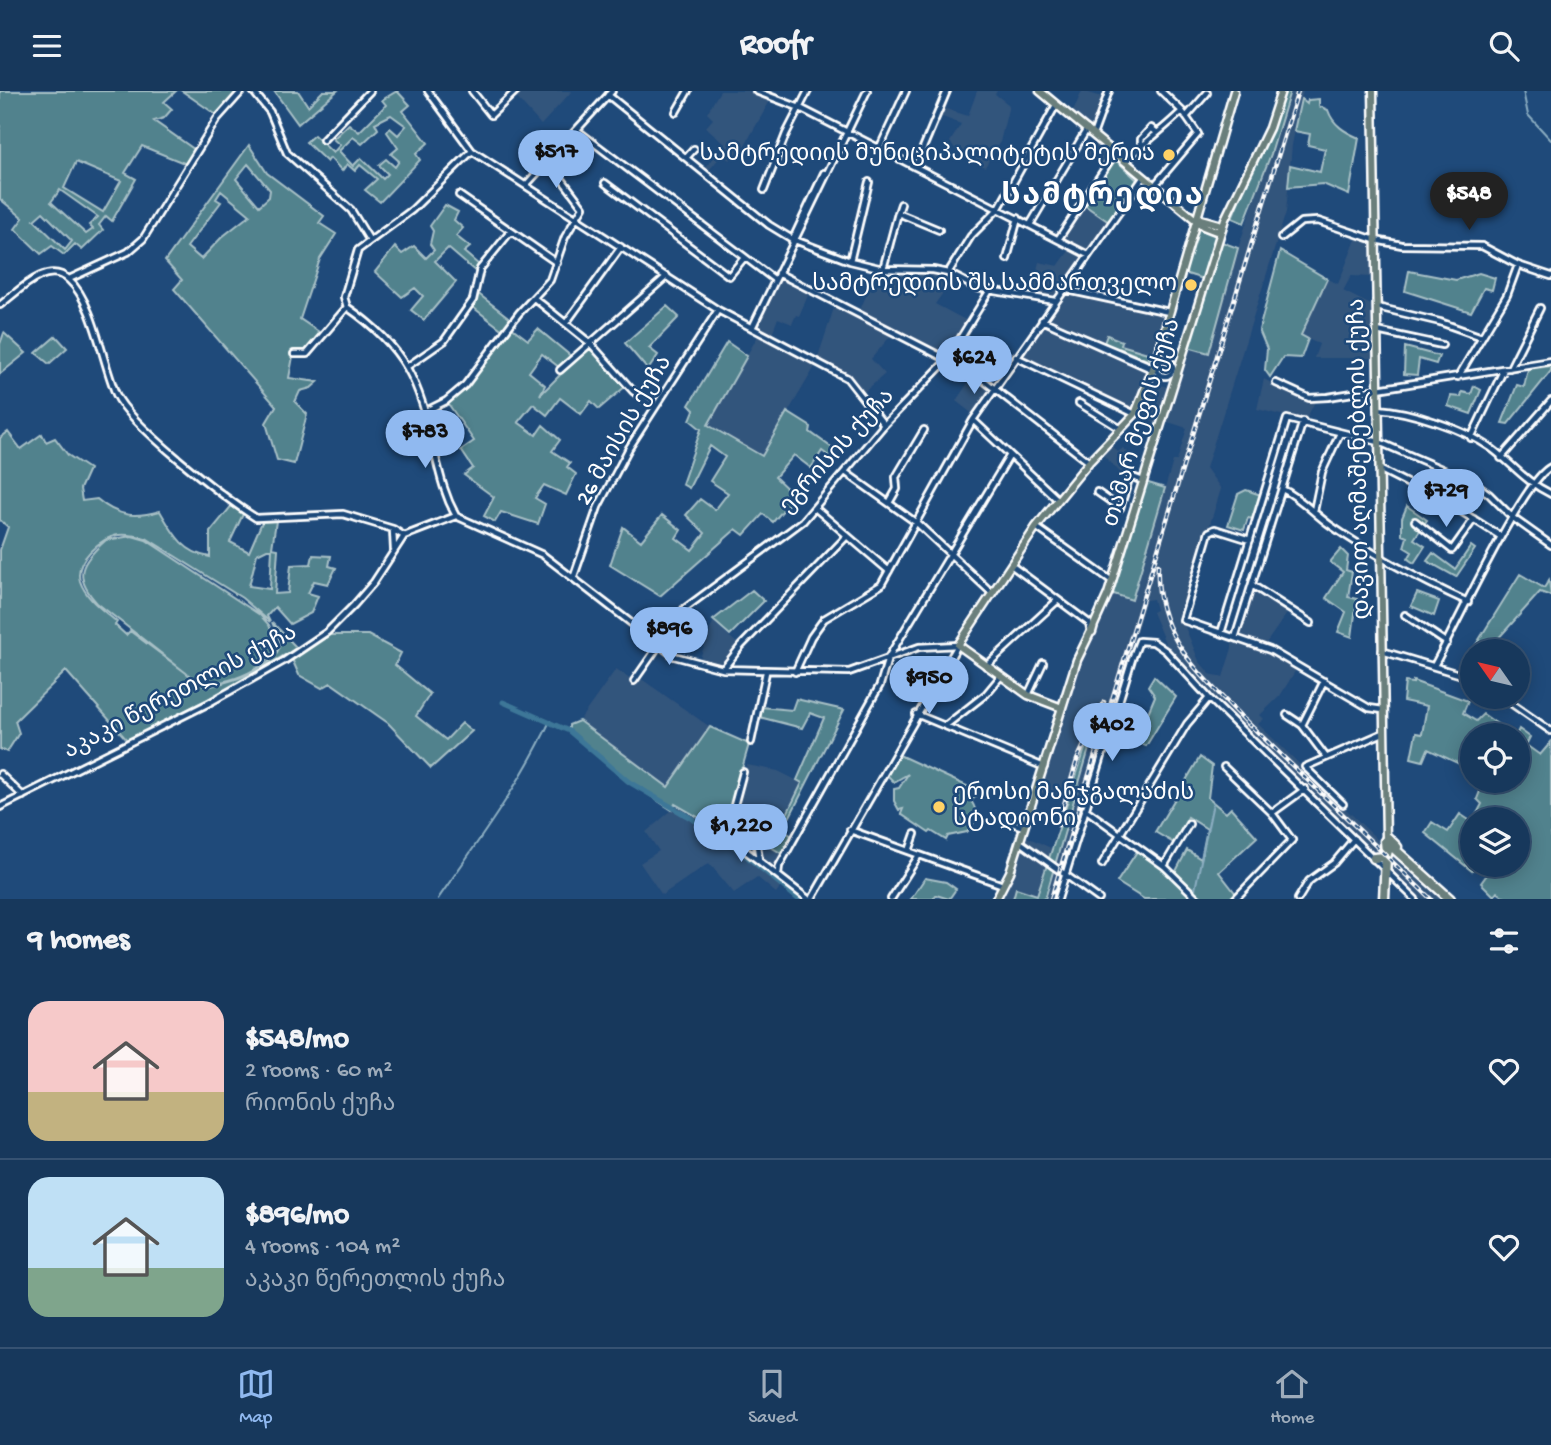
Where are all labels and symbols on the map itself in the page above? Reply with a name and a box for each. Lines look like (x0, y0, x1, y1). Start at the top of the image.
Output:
pin: $517 (515, 131, 597, 190)
place label: სამტრედიის მუნიციპალიტეტის მერია (699, 141, 1155, 169)
marker: სამტრედიის მუნიციპალიტეტის მერია (1161, 147, 1177, 163)
pin: $548 (1428, 173, 1510, 232)
district label: სამტრედია (1001, 180, 1205, 216)
place label: სამტრედიის შს სამმართველო (812, 271, 1177, 299)
marker: სამტრედიის შს სამმართველო (1183, 277, 1199, 293)
street label: დავით აღმაშენებლის ქუჩა (1345, 298, 1377, 620)
street label: თამარ მეფის ქუჩა (1098, 315, 1188, 530)
pin: $624 (933, 337, 1015, 396)
street label: 26 მაისის ქუჩა (571, 351, 679, 511)
street label: ეგრისის ქუჩა (774, 383, 901, 520)
pin: $783 (384, 411, 466, 470)
pin: $729 (1405, 469, 1487, 529)
pin: $896 (628, 607, 710, 667)
street label: აკაკი წერეთლის ქუჩა (59, 619, 302, 766)
north arrow (1460, 639, 1530, 709)
pin: $950 (888, 657, 970, 716)
pin: $402 (1071, 703, 1153, 763)
place label: ეროსი მანჯგალაძის სტადიონი (953, 780, 1194, 834)
marker: ეროსი მანჯგალაძის სტადიონი (931, 799, 947, 815)
pin: $1,220 (684, 805, 798, 864)

